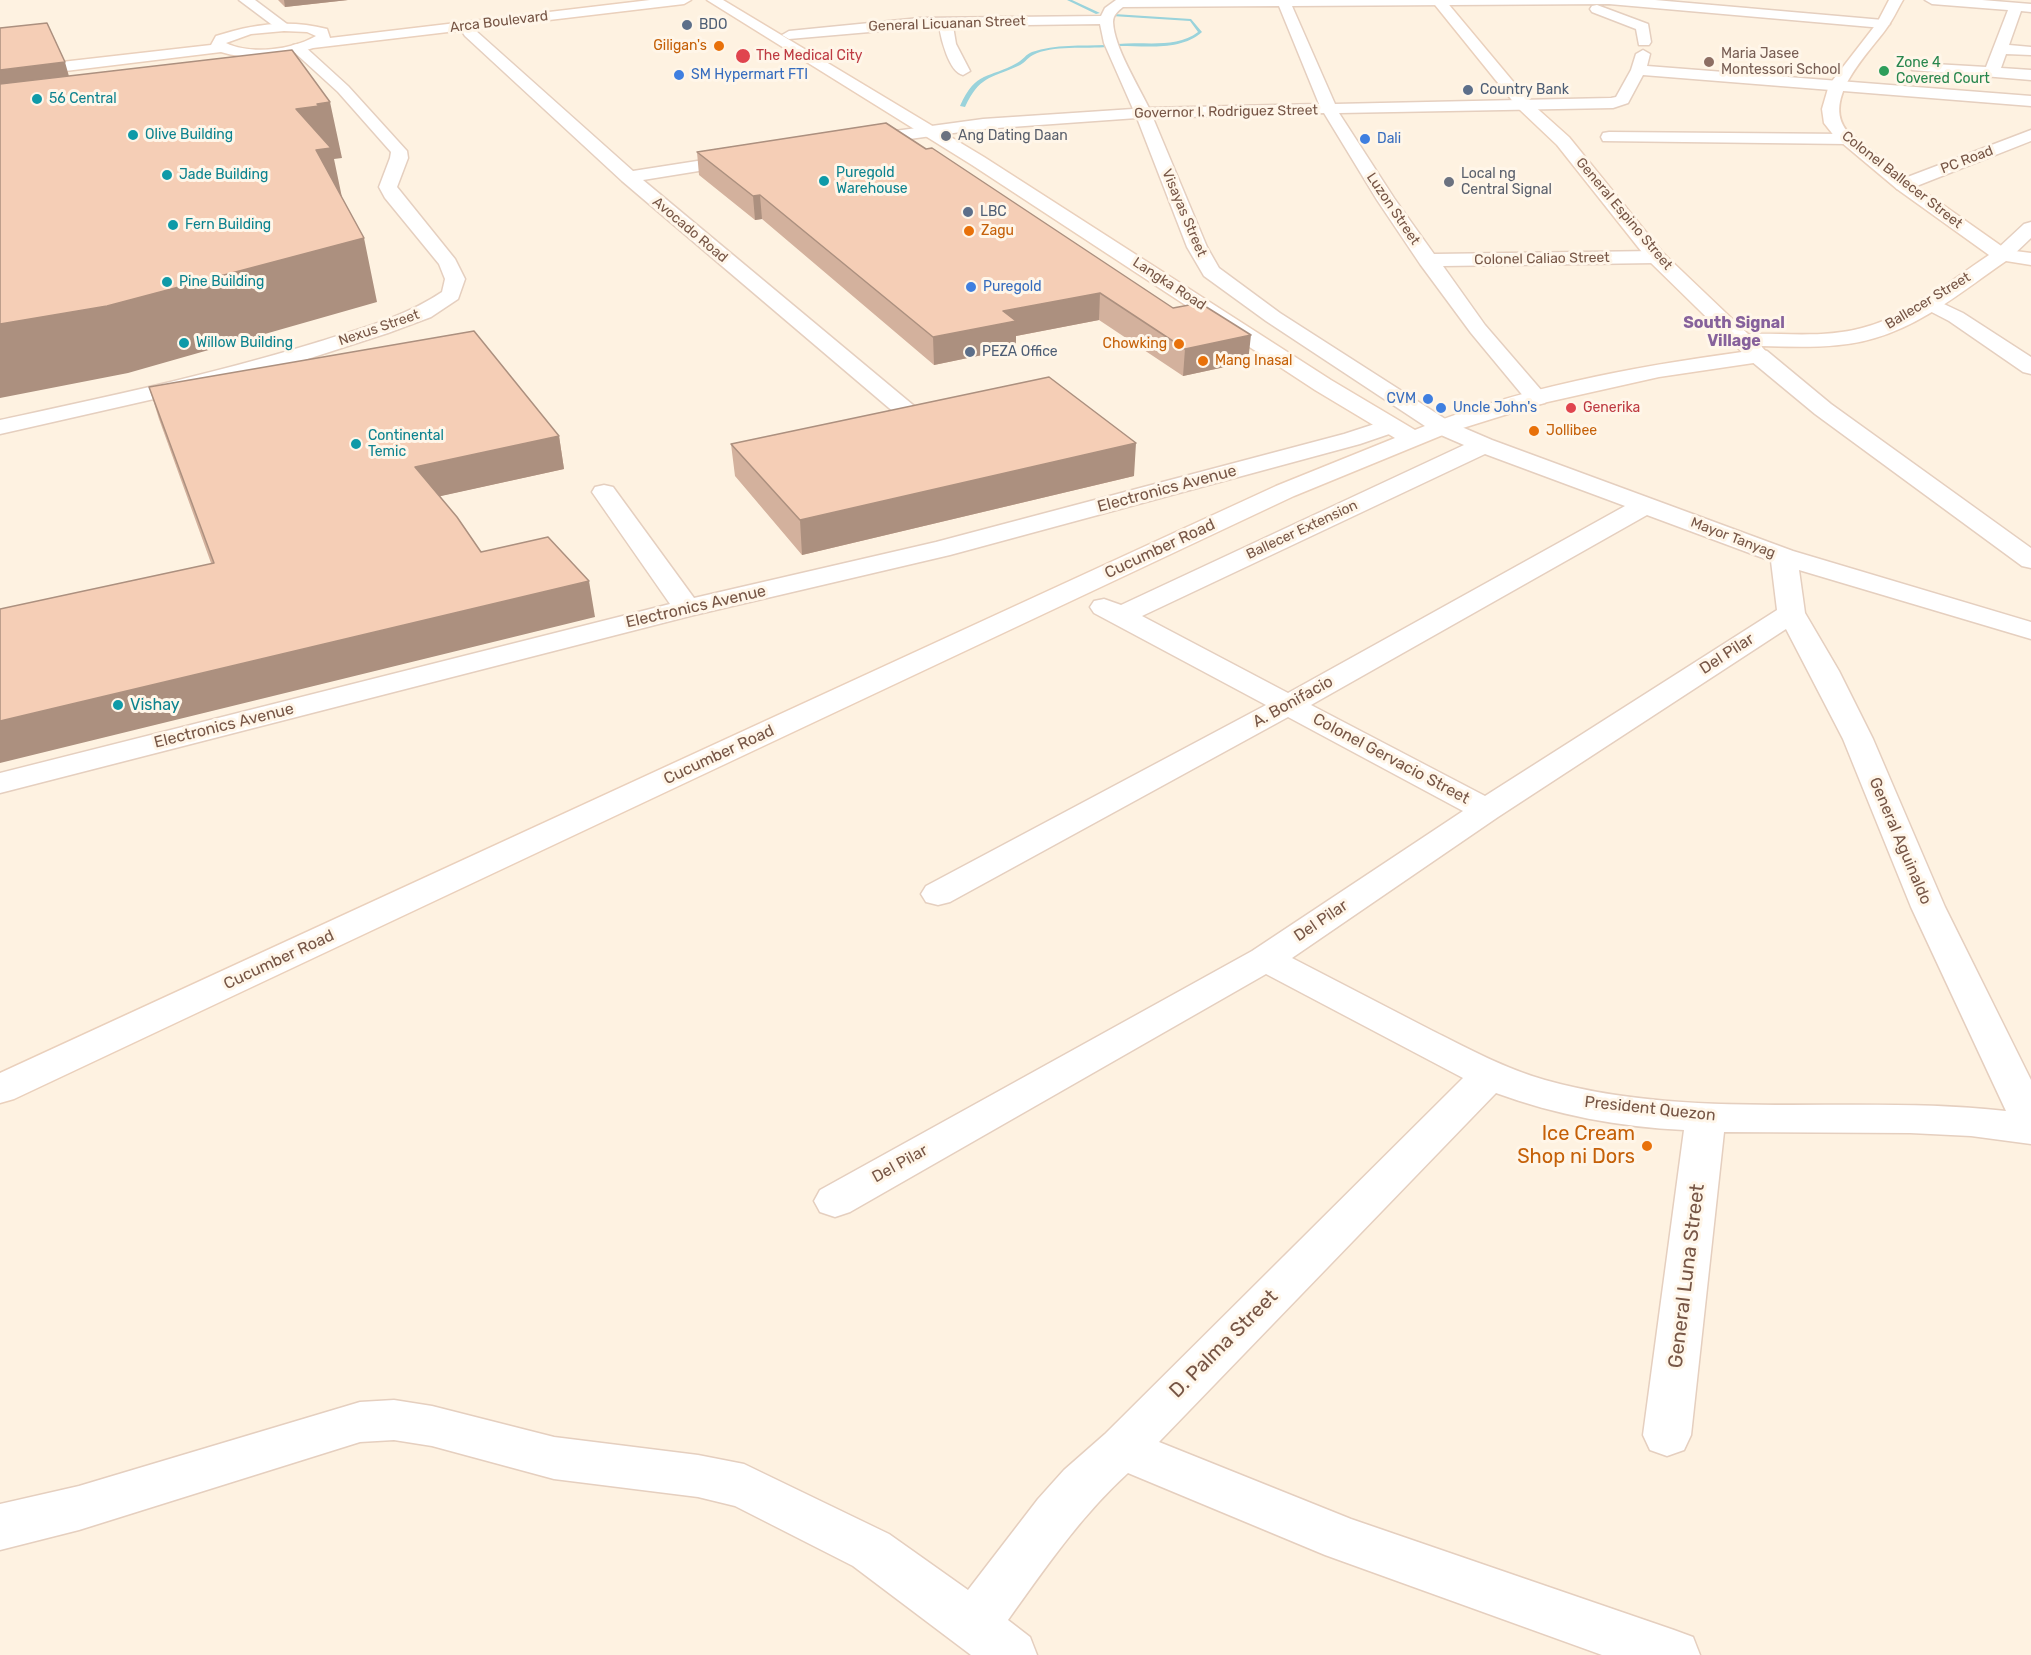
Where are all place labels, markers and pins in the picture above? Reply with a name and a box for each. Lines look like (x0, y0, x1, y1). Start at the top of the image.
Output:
place label: BDO (699, 17, 727, 33)
marker: BDO (680, 18, 694, 32)
place label: Giligan's (653, 38, 707, 54)
marker: Giligan's (712, 39, 726, 53)
place label: Maria Jasee Montessori School (1721, 46, 1841, 78)
marker: The Medical City (734, 47, 752, 65)
place label: The Medical City (756, 48, 862, 64)
marker: Maria Jasee Montessori School (1702, 55, 1716, 69)
place label: Zone 4 Covered Court (1896, 55, 1990, 88)
marker: Zone 4 Covered Court (1877, 64, 1891, 78)
place label: SM Hypermart FTI (691, 67, 808, 83)
marker: SM Hypermart FTI (672, 68, 686, 82)
place label: Country Bank (1480, 82, 1569, 98)
marker: Country Bank (1461, 83, 1475, 97)
place label: 56 Central (49, 91, 117, 107)
marker: 56 Central (30, 92, 44, 106)
place label: Olive Building (145, 127, 233, 143)
marker: Olive Building (126, 128, 140, 142)
place label: Ang Dating Daan (958, 128, 1068, 144)
marker: Ang Dating Daan (939, 129, 953, 143)
place label: Dali (1377, 131, 1401, 147)
marker: Dali (1358, 132, 1372, 146)
place label: Puregold Warehouse (836, 165, 908, 198)
place label: Local ng Central Signal (1461, 166, 1552, 198)
place label: Jade Building (179, 167, 268, 183)
marker: Jade Building (160, 168, 174, 182)
marker: Puregold Warehouse (817, 174, 831, 188)
marker: Local ng Central Signal (1442, 175, 1456, 189)
place label: LBC (980, 204, 1007, 220)
marker: LBC (961, 205, 975, 219)
place label: Fern Building (185, 217, 271, 233)
marker: Fern Building (166, 218, 180, 232)
place label: Zagu (981, 223, 1014, 239)
marker: Zagu (962, 224, 976, 238)
place label: Pine Building (179, 274, 264, 290)
marker: Pine Building (160, 275, 174, 289)
place label: Puregold (983, 279, 1042, 295)
marker: Puregold (964, 280, 978, 294)
place label: Willow Building (196, 335, 293, 351)
marker: Willow Building (177, 336, 191, 350)
place label: Chowking (1103, 336, 1167, 352)
marker: Chowking (1172, 337, 1186, 351)
place label: PEZA Office (982, 344, 1058, 360)
marker: PEZA Office (963, 345, 977, 359)
place label: Mang Inasal (1215, 353, 1292, 369)
marker: Mang Inasal (1196, 354, 1210, 368)
place label: CVM (1387, 391, 1416, 407)
marker: CVM (1421, 392, 1435, 406)
place label: Uncle John's (1453, 400, 1537, 416)
place label: Generika (1583, 400, 1640, 416)
marker: Uncle John's (1434, 401, 1448, 415)
marker: Generika (1564, 401, 1578, 415)
place label: Jollibee (1546, 423, 1597, 439)
marker: Jollibee (1527, 424, 1541, 438)
place label: Continental Temic (368, 428, 444, 460)
marker: Continental Temic (349, 437, 363, 451)
place label: Vishay (130, 695, 180, 715)
marker: Vishay (111, 698, 125, 712)
place label: Ice Cream Shop ni Dors (1517, 1122, 1635, 1169)
marker: Ice Cream Shop ni Dors (1640, 1139, 1654, 1153)

